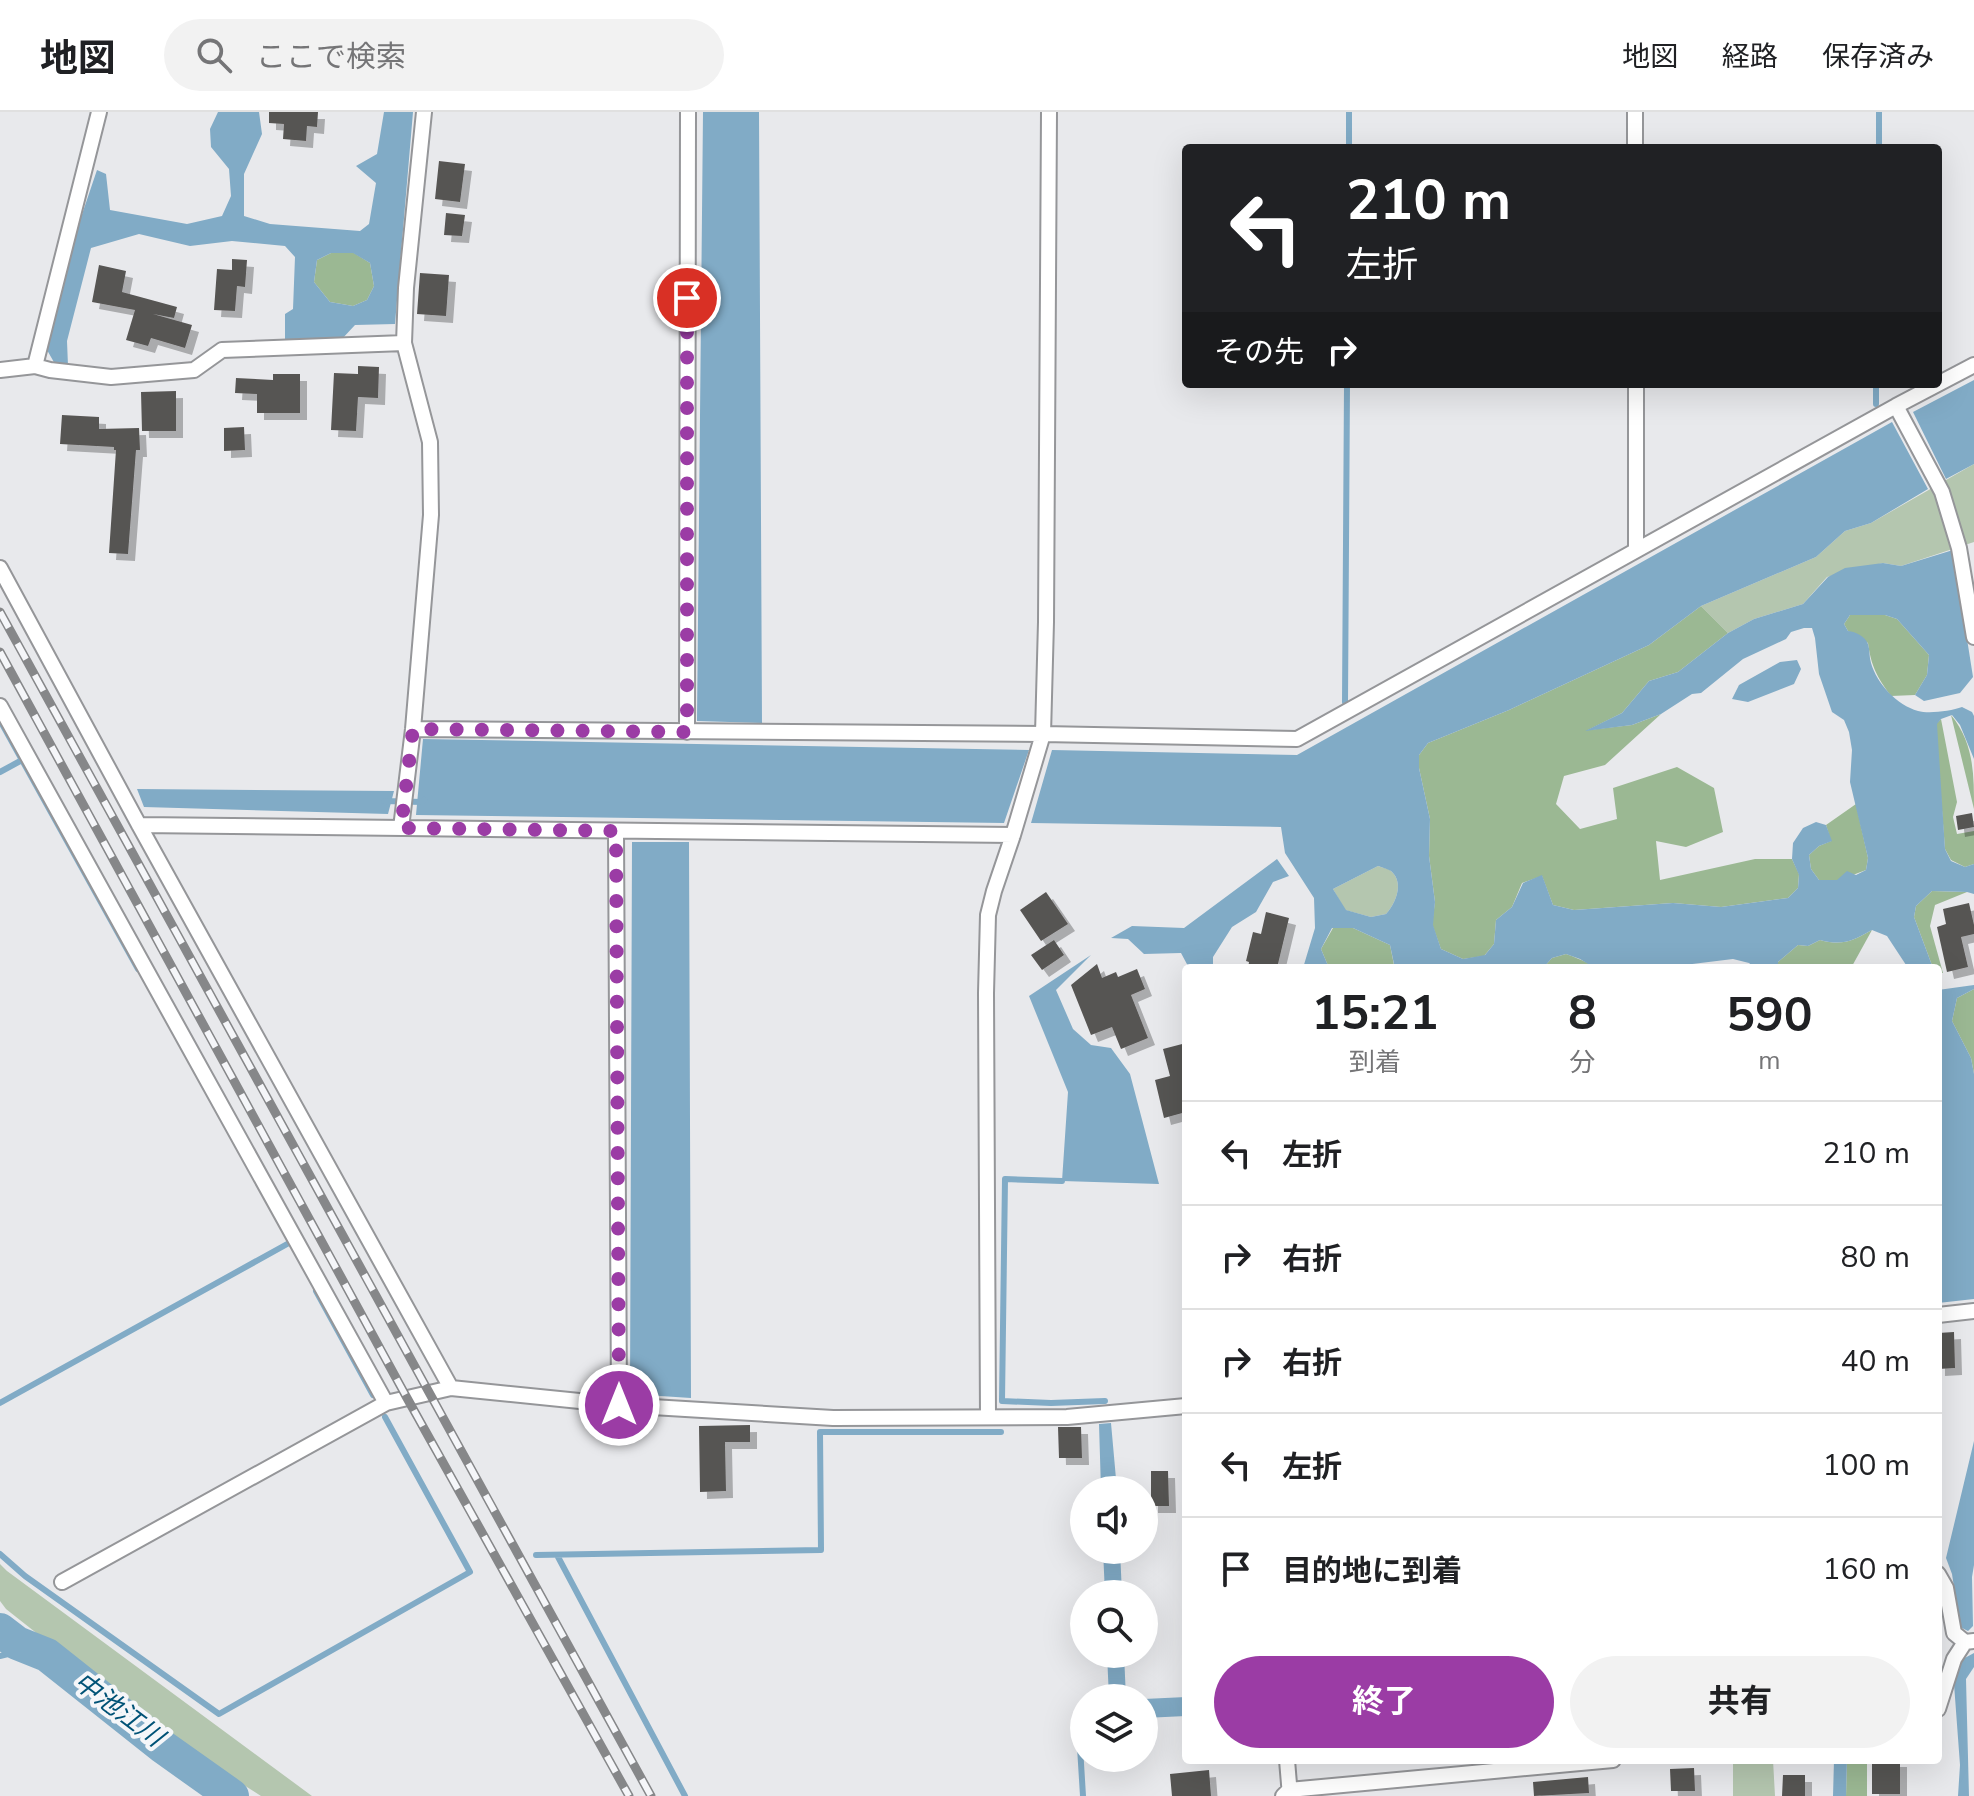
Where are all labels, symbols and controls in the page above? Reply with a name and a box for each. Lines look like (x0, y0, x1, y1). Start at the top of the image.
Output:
search box (164, 19, 724, 91)
text: 地図 (40, 33, 116, 84)
icon: search (192, 33, 236, 77)
text: ここで検索 (256, 37, 406, 78)
text: 地図 (1622, 38, 1678, 76)
text: 経路 (1722, 38, 1778, 76)
text: 保存済み (1822, 38, 1934, 76)
text: 210 m (1346, 162, 1511, 239)
icon: left (1214, 176, 1318, 280)
text: 左折 (1346, 241, 1418, 290)
pin (653, 264, 721, 332)
icon: arrive (665, 276, 709, 320)
icon: right (1320, 328, 1364, 372)
text: その先 (1214, 332, 1304, 373)
text: 15:21 (1311, 980, 1439, 1046)
text: 8 (1568, 980, 1597, 1046)
text: 590 (1726, 982, 1813, 1048)
text: m (1758, 1043, 1780, 1078)
text: 到着 (1349, 1045, 1401, 1080)
text: 分 (1569, 1045, 1595, 1080)
icon: left (1214, 1131, 1258, 1175)
text: 210 m (1823, 1133, 1910, 1174)
text: 左折 (1282, 1135, 1342, 1176)
icon: right (1214, 1235, 1258, 1279)
text: 80 m (1841, 1237, 1910, 1278)
text: 右折 (1282, 1239, 1342, 1280)
icon: right (1214, 1339, 1258, 1383)
text: 40 m (1841, 1341, 1910, 1382)
text: 右折 (1282, 1343, 1342, 1384)
position arrow (577, 1363, 661, 1447)
icon: left (1214, 1443, 1258, 1487)
text: 100 m (1823, 1445, 1910, 1486)
text: 左折 (1282, 1447, 1342, 1488)
map controls (1070, 1476, 1158, 1772)
button: sound (1070, 1476, 1158, 1564)
icon: arrive (1214, 1547, 1258, 1591)
text: 160 m (1823, 1549, 1910, 1590)
text: 目的地に到着 (1282, 1551, 1462, 1592)
button: search (1070, 1580, 1158, 1668)
button: 終了 (1214, 1656, 1554, 1748)
button: 共有 (1570, 1656, 1910, 1748)
water label: 中池江川 (67, 1664, 173, 1756)
button: layers (1070, 1684, 1158, 1772)

